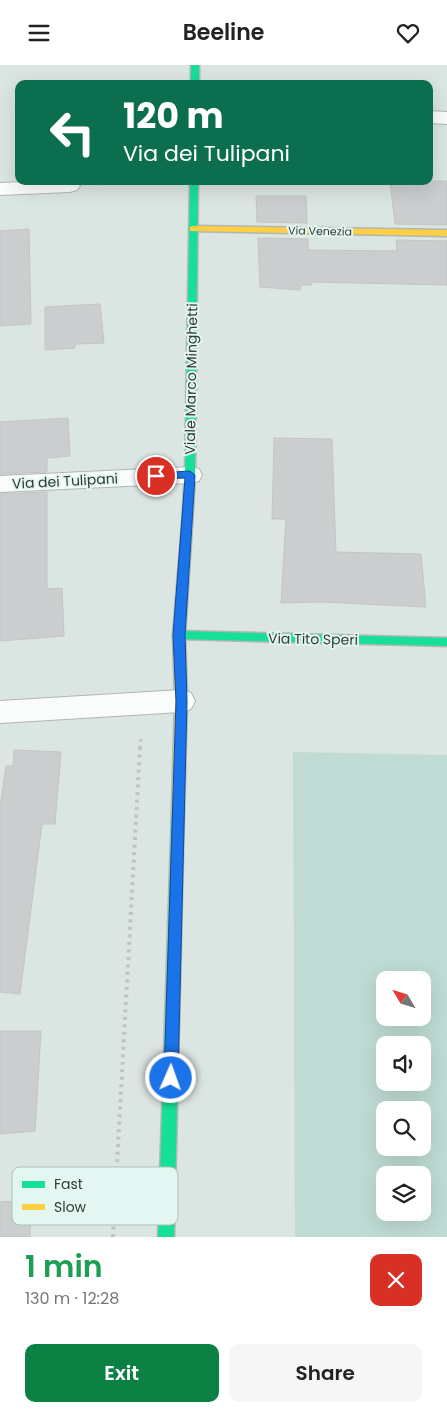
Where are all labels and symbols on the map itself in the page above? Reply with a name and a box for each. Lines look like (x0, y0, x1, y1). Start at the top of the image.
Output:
street label: Via Venezia (288, 222, 352, 240)
street label: Viale Marco Minghetti (180, 303, 202, 455)
pin (135, 455, 177, 497)
street label: Via dei Tulipani (11, 468, 119, 494)
street label: Via Tito Speri (268, 628, 358, 650)
north arrow (376, 971, 431, 1026)
position arrow (144, 1051, 196, 1103)
legend (12, 1167, 178, 1225)
text: Fast (54, 1174, 83, 1194)
text: Slow (54, 1197, 87, 1217)

